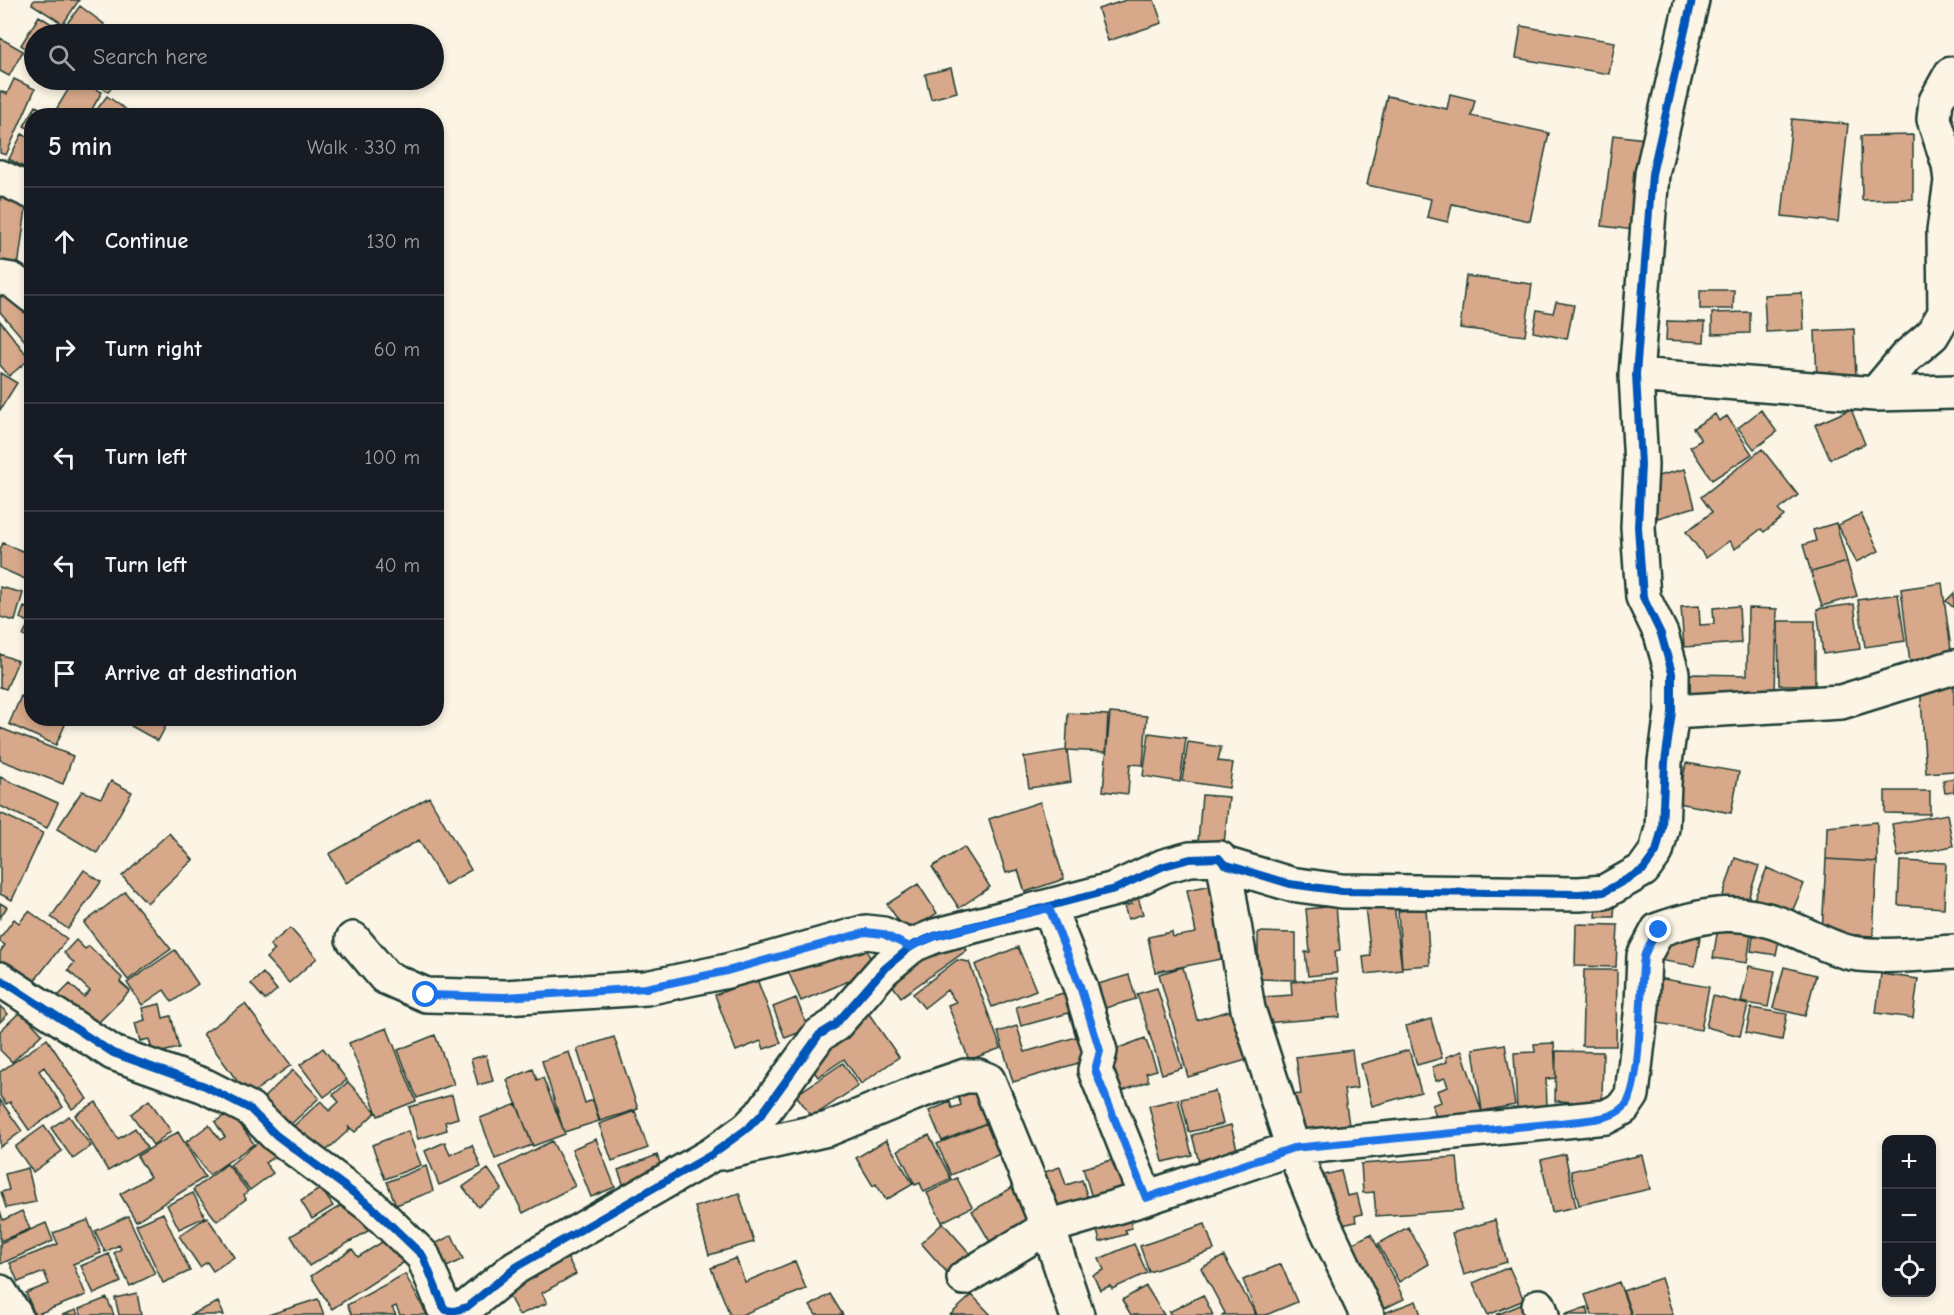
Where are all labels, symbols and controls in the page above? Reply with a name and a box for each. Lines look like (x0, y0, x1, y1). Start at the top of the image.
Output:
search box (24, 24, 444, 90)
icon: search (45, 41, 78, 74)
text: Search here (93, 44, 208, 70)
text: 5 min (48, 132, 112, 162)
text: Walk · 330 m (307, 136, 420, 159)
icon: ahead (48, 225, 81, 258)
text: Continue (105, 228, 188, 254)
text: 130 m (367, 230, 420, 253)
icon: right (48, 333, 81, 366)
text: Turn right (105, 336, 202, 362)
text: 60 m (374, 338, 420, 361)
icon: left (48, 441, 81, 474)
text: Turn left (105, 444, 187, 470)
text: 100 m (365, 446, 420, 469)
icon: left (48, 549, 81, 582)
text: Turn left (105, 552, 187, 578)
text: 40 m (375, 554, 420, 577)
icon: arrive (48, 657, 81, 690)
text: Arrive at destination (105, 660, 297, 686)
route end (1645, 916, 1671, 942)
route start (412, 981, 438, 1007)
map controls (1882, 1135, 1936, 1297)
button: + (1882, 1135, 1936, 1189)
button: − (1882, 1189, 1936, 1243)
button: locate (1882, 1243, 1936, 1297)

